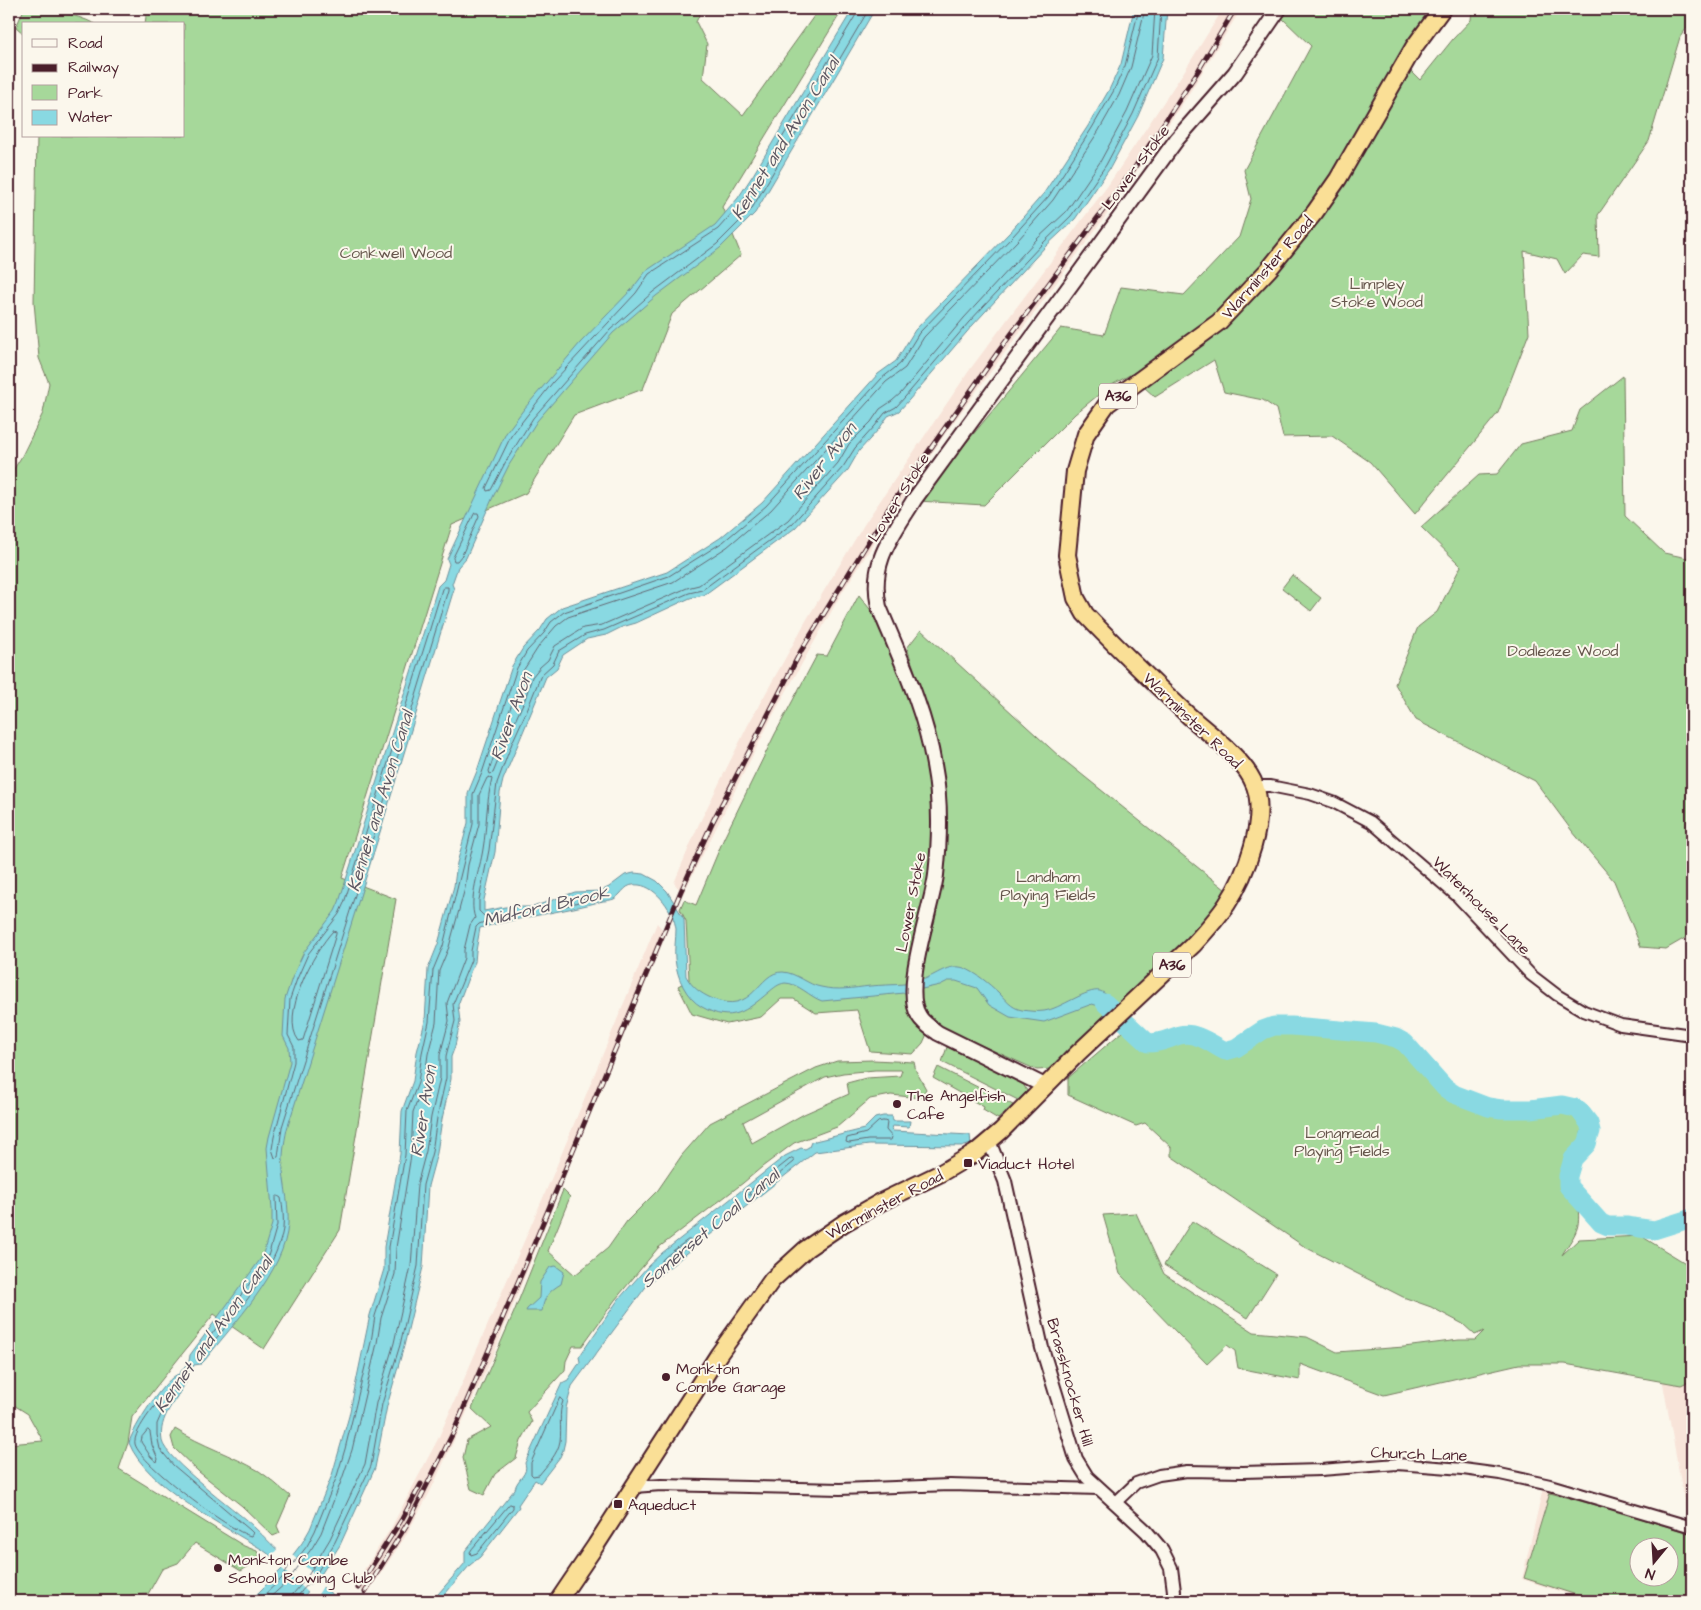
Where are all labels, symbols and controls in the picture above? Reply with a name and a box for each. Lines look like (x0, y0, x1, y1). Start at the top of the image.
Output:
legend (22, 22, 185, 138)
text: Road (68, 33, 103, 54)
water label: Kennet and Avon Canal (725, 50, 847, 224)
text: Railway (68, 57, 119, 79)
text: Park (68, 83, 103, 104)
text: Water (68, 107, 112, 128)
street label: Lower Stoke (1097, 120, 1175, 215)
street label: Warminster Road (1217, 211, 1319, 324)
park label: Conkwell Wood (340, 242, 452, 264)
park label: Limpley Stoke Wood (1331, 273, 1423, 313)
road number: A36 (1099, 384, 1137, 408)
water label: River Avon (786, 416, 864, 505)
street label: Lower Stoke (863, 449, 935, 546)
park label: Dodleaze Wood (1507, 640, 1619, 662)
water label: River Avon (484, 667, 540, 764)
street label: Warminster Road (1138, 668, 1247, 774)
water label: Kennet and Avon Canal (341, 706, 420, 894)
street label: Lower Stoke (891, 850, 931, 954)
street label: Waterhouse Lane (1427, 852, 1536, 960)
park label: Landham Playing Fields (1000, 866, 1096, 907)
water label: Midford Brook (481, 880, 612, 933)
road number: A36 (1153, 952, 1191, 978)
water label: River Avon (404, 1062, 443, 1158)
place label: The Angelfish Cafe (907, 1085, 1006, 1125)
marker: The Angelfish Cafe (891, 1098, 903, 1110)
park label: Longmead Playing Fields (1294, 1122, 1390, 1163)
place label: Viaduct Hotel (978, 1153, 1074, 1175)
marker: Viaduct Hotel (962, 1157, 974, 1169)
water label: Somerset Coal Canal (636, 1162, 787, 1294)
street label: Warminster Road (822, 1165, 947, 1245)
water label: Kennet and Avon Canal (148, 1249, 280, 1418)
street label: Brassknocker Hill (1041, 1316, 1099, 1449)
place label: Monkton Combe Garage (676, 1358, 786, 1399)
marker: Monkton Combe Garage (660, 1371, 672, 1383)
street label: Church Lane (1370, 1441, 1468, 1467)
place label: Aqueduct (628, 1494, 697, 1516)
marker: Aqueduct (612, 1498, 624, 1510)
north arrow (1628, 1538, 1678, 1588)
place label: Monkton Combe School Rowing Club (228, 1549, 373, 1590)
marker: Monkton Combe School Rowing Club (212, 1562, 224, 1574)
text: N (1643, 1562, 1658, 1584)

